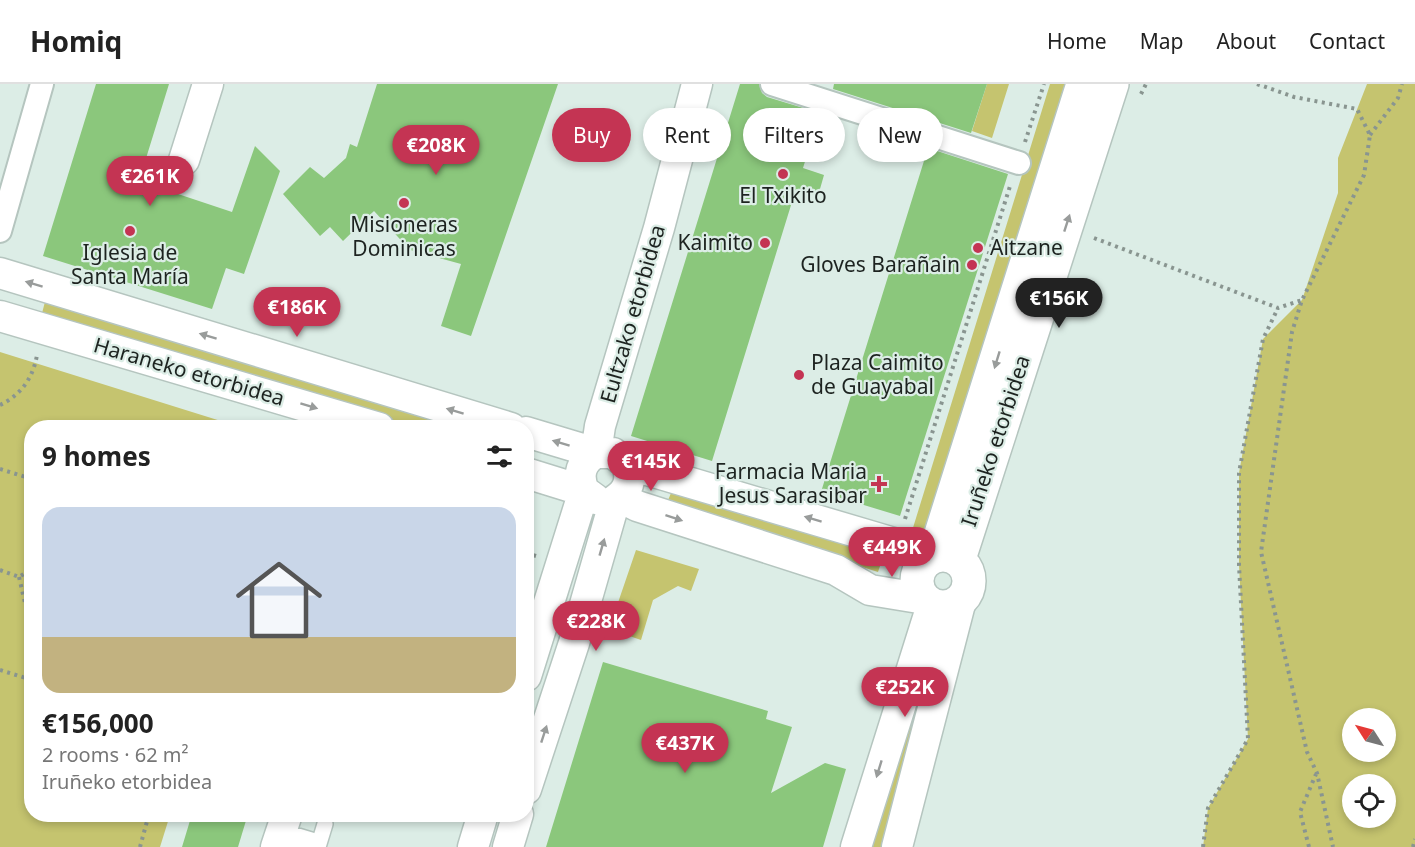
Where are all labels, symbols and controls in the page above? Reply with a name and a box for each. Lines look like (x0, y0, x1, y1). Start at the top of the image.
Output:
text: Homiq (30, 22, 122, 60)
text: Home (1047, 27, 1107, 55)
text: Map (1140, 27, 1183, 55)
text: About (1216, 27, 1276, 55)
text: Contact (1309, 27, 1385, 55)
chip: Buy (552, 108, 631, 162)
chip: Rent (643, 108, 731, 162)
chip: Filters (743, 108, 845, 162)
chip: New (857, 108, 943, 162)
pin: €208K (394, 125, 478, 176)
text: €208K (406, 131, 466, 158)
pin: €261K (108, 156, 192, 207)
text: €261K (120, 162, 180, 189)
marker: El Txikito (776, 167, 790, 181)
place label: El Txikito (739, 181, 827, 209)
marker: Misioneras Dominicas (397, 196, 411, 210)
place label: Misioneras Dominicas (350, 210, 458, 262)
one-way arrow (1062, 214, 1072, 232)
street label: Eultzako etorbidea (593, 221, 671, 406)
marker: Iglesia de Santa María (123, 224, 137, 238)
place label: Kaimito (677, 228, 753, 256)
place label: Aitzane (990, 233, 1063, 261)
marker: Kaimito (758, 236, 772, 250)
place label: Iglesia de Santa María (71, 238, 189, 290)
marker: Aitzane (971, 241, 985, 255)
place label: Gloves Barañain (800, 250, 960, 278)
marker: Gloves Barañain (965, 258, 979, 272)
one-way arrow (25, 278, 43, 288)
pin: €156K (1017, 278, 1101, 329)
text: €156K (1029, 284, 1089, 311)
pin: €186K (255, 287, 339, 338)
text: €186K (267, 293, 327, 320)
street label: Haraneko etorbidea (91, 330, 288, 412)
one-way arrow (199, 331, 217, 340)
place label: Plaza Caimito de Guayabal (811, 348, 944, 400)
street label: Iruñeko etorbidea (954, 351, 1036, 530)
one-way arrow (991, 351, 1001, 369)
marker: Plaza Caimito de Guayabal (792, 368, 806, 382)
one-way arrow (300, 402, 318, 411)
one-way arrow (446, 406, 464, 415)
text: 9 homes (42, 438, 151, 474)
one-way arrow (552, 438, 570, 447)
icon: filters (483, 440, 516, 473)
pin: €145K (609, 441, 693, 492)
text: €145K (621, 447, 681, 474)
place label: Farmacia Maria Jesus Sarasibar (715, 457, 867, 509)
marker: Farmacia Maria Jesus Sarasibar (872, 477, 886, 491)
one-way arrow (665, 514, 683, 523)
one-way arrow (804, 514, 822, 523)
pin: €449K (850, 527, 934, 578)
text: €449K (862, 533, 922, 560)
one-way arrow (597, 538, 607, 556)
icon: home (225, 546, 333, 654)
pin: €228K (554, 601, 638, 652)
text: €228K (566, 607, 626, 634)
pin: €252K (863, 667, 947, 718)
text: €252K (875, 673, 935, 700)
text: €156,000 (42, 705, 154, 741)
north arrow (1342, 708, 1396, 762)
map controls (1342, 708, 1396, 828)
pin: €437K (643, 723, 727, 774)
one-way arrow (540, 725, 550, 743)
text: €437K (655, 729, 715, 756)
text: 2 rooms · 62 m² (42, 741, 189, 768)
one-way arrow (874, 760, 883, 778)
text: Iruñeko etorbidea (42, 768, 212, 795)
button: locate (1342, 774, 1396, 828)

